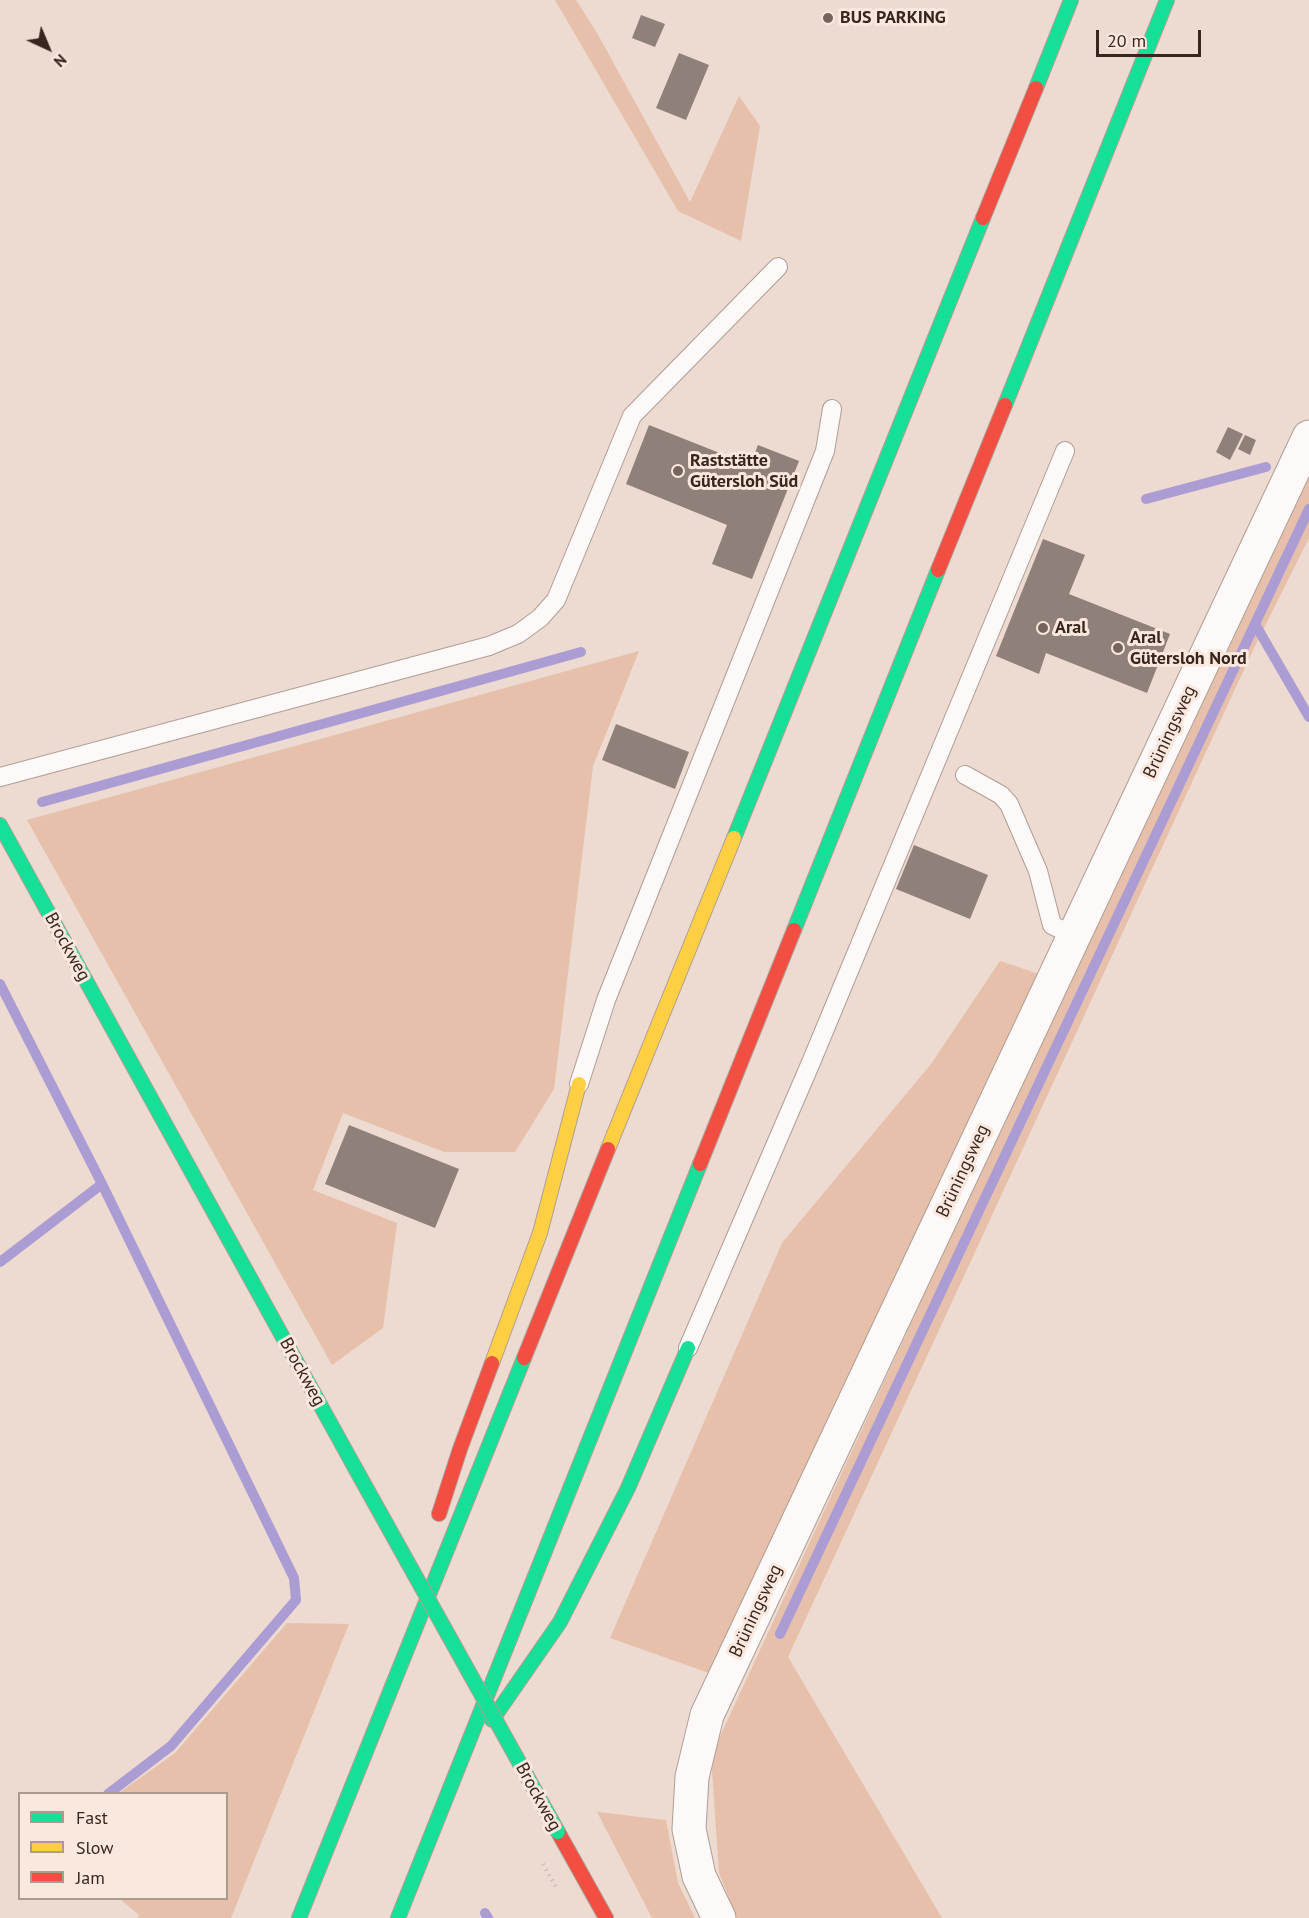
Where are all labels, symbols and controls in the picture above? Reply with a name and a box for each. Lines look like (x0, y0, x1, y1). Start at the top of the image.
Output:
place label: BUS PARKING (840, 7, 946, 29)
marker: BUS PARKING (821, 11, 835, 25)
north arrow (18, 18, 78, 78)
scale bar (1099, 18, 1204, 56)
text: 20 m (1107, 29, 1146, 52)
text: N (50, 50, 71, 72)
place label: Raststätte Gütersloh Süd (690, 450, 798, 492)
marker: Raststätte Gütersloh Süd (671, 464, 685, 478)
place label: Aral (1055, 617, 1086, 639)
marker: Aral (1036, 621, 1050, 635)
place label: Aral Gütersloh Nord (1130, 627, 1247, 670)
marker: Aral Gütersloh Nord (1111, 641, 1125, 655)
street label: Brüningsweg (1139, 682, 1201, 782)
street label: Brockweg (39, 909, 95, 985)
street label: Brüningsweg (932, 1121, 994, 1221)
street label: Brockweg (274, 1334, 330, 1410)
street label: Brüningsweg (725, 1561, 787, 1661)
street label: Brockweg (510, 1759, 566, 1835)
legend (18, 1792, 228, 1900)
text: Fast (76, 1806, 108, 1829)
text: Slow (76, 1836, 114, 1859)
text: Jam (76, 1866, 105, 1889)

